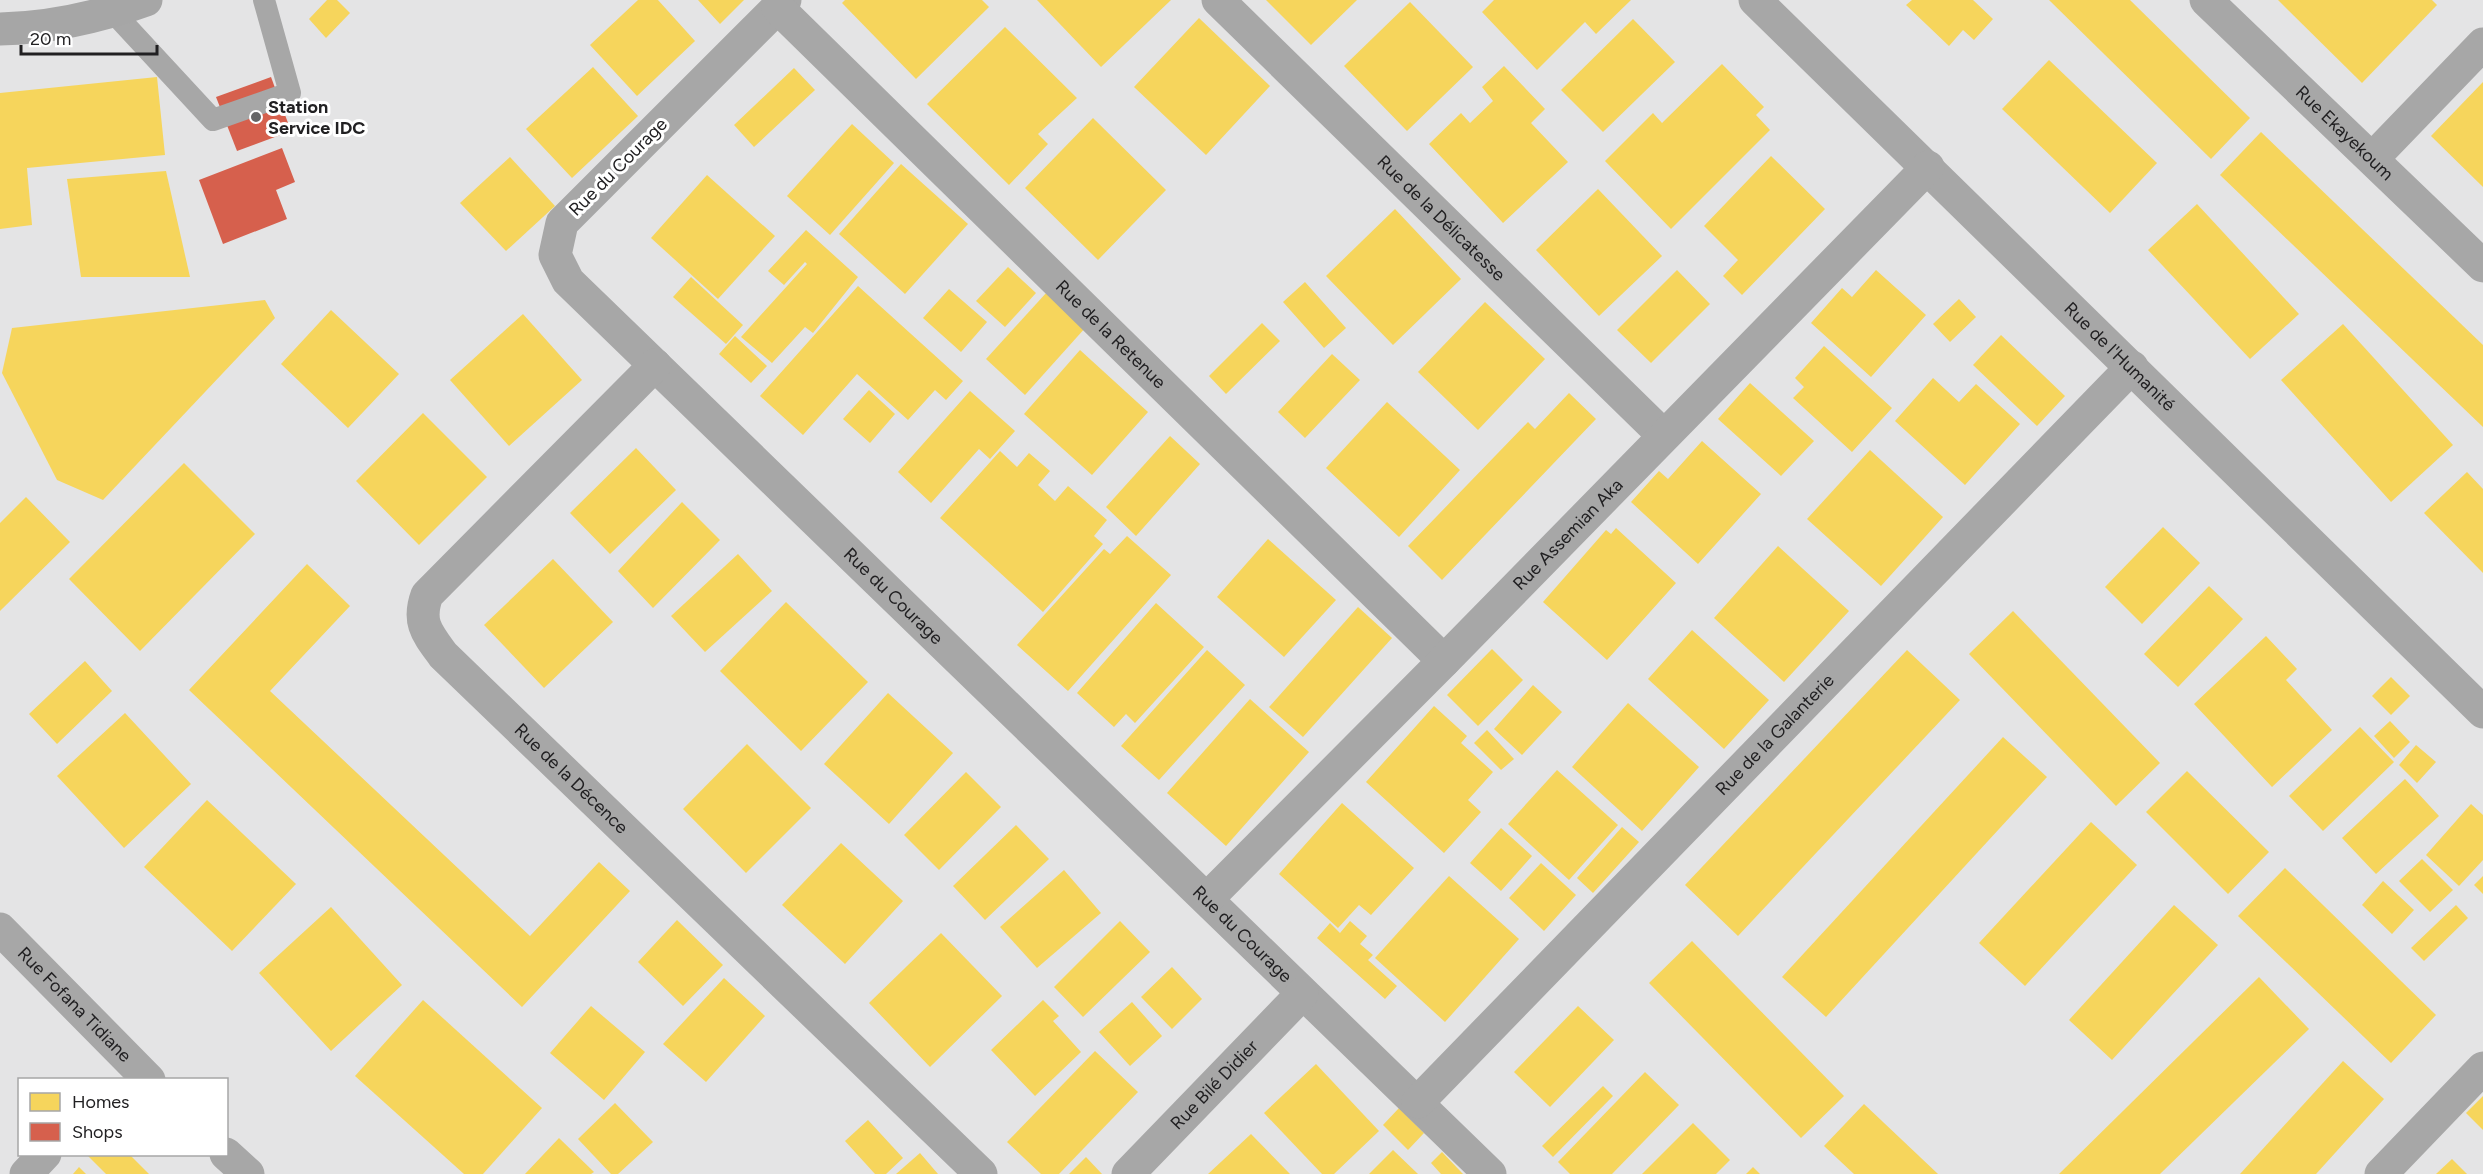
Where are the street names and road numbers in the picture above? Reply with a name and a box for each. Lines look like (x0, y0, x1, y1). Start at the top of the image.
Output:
street label: Rue Ekayekoum (2291, 81, 2398, 185)
street label: Rue du Courage (564, 113, 672, 221)
street label: Rue de la Délicatesse (1372, 151, 1510, 286)
street label: Rue de la Retenue (1051, 275, 1171, 393)
street label: Rue de l'Humanité (2059, 297, 2180, 416)
street label: Rue Assemian Aka (1508, 474, 1627, 595)
street label: Rue du Courage (839, 543, 948, 649)
street label: Rue de la Galanterie (1711, 669, 1839, 800)
street label: Rue de la Décence (510, 719, 633, 839)
street label: Rue du Courage (1188, 881, 1297, 987)
street label: Rue Fofana Tidiane (13, 942, 136, 1067)
street label: Rue Bilé Didier (1166, 1035, 1263, 1134)

